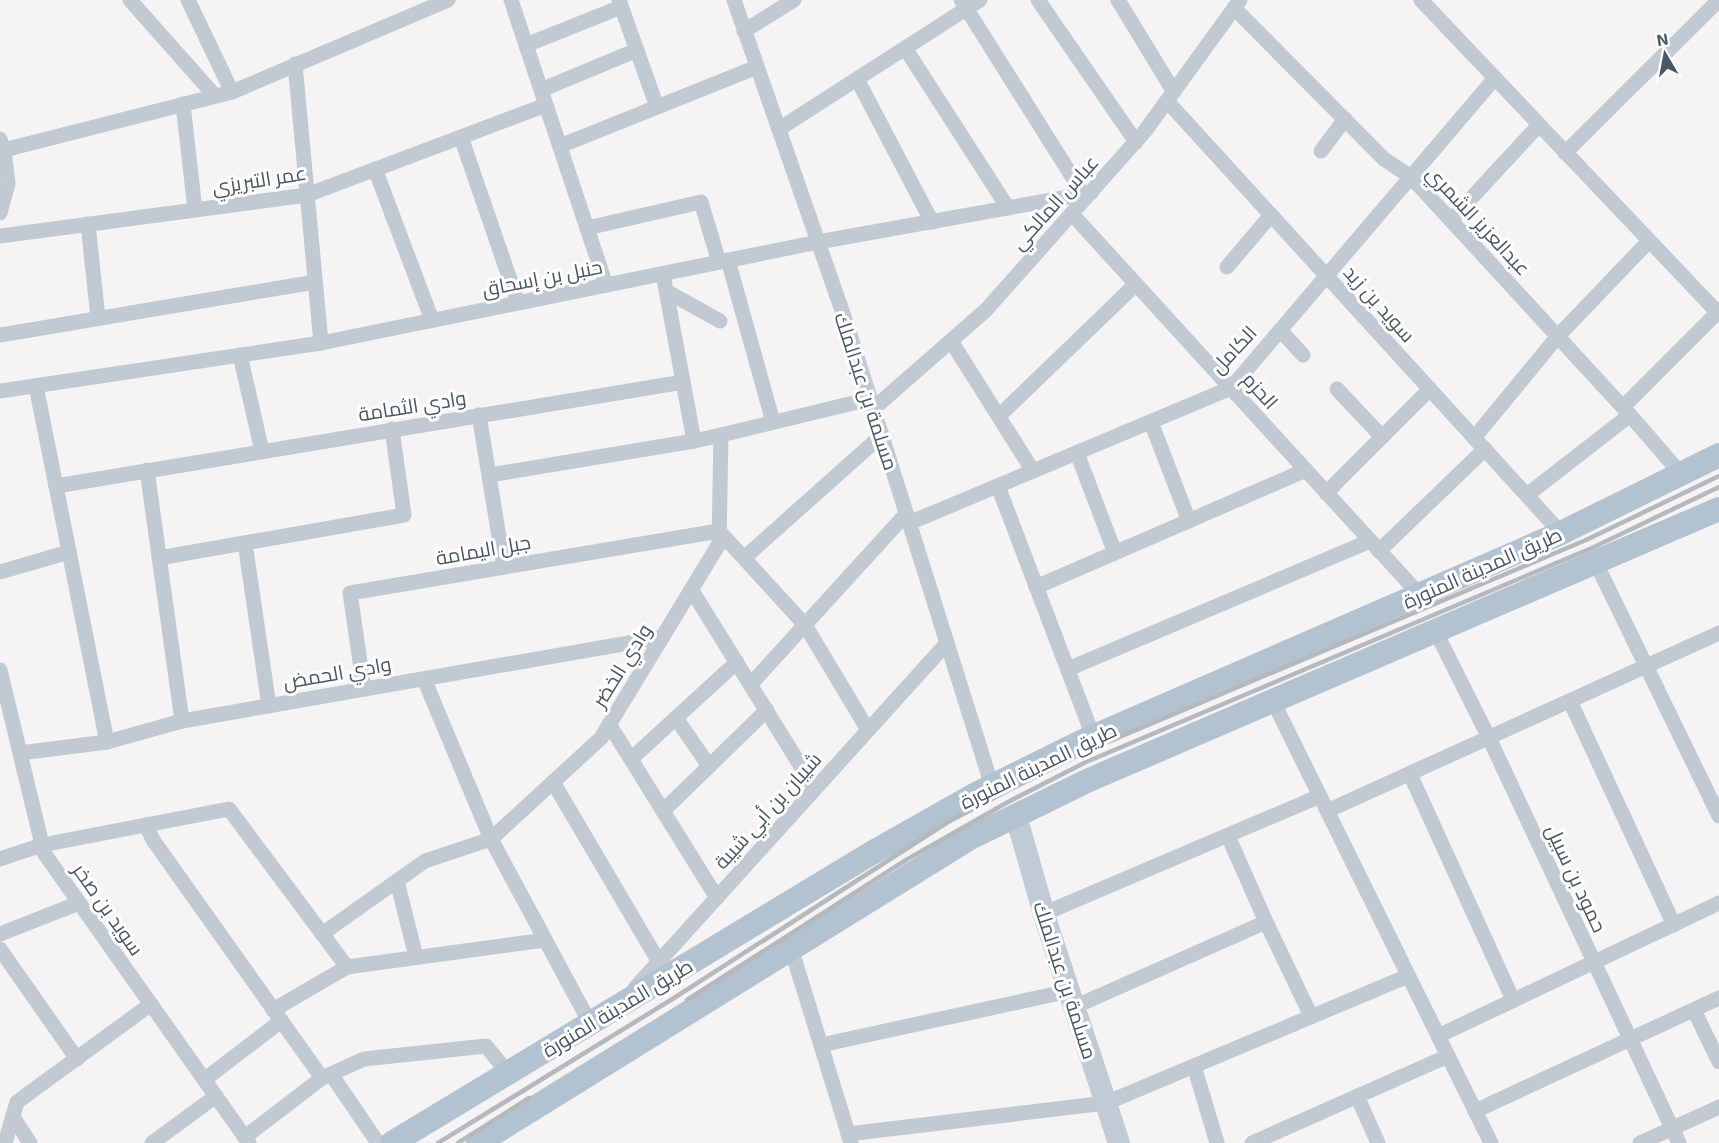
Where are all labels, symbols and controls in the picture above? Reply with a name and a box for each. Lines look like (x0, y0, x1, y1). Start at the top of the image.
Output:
north arrow (1635, 24, 1695, 84)
text: N (1655, 28, 1670, 49)
street label: عباس المالكي (1005, 150, 1106, 258)
street label: عمر التبريزي (210, 160, 309, 203)
street label: عبدالعزيز الشمري (1419, 160, 1536, 283)
street label: حنبل بن إسحاق (480, 254, 605, 302)
street label: سويد بن زيد (1338, 260, 1421, 348)
street label: مسلمة بن عبدالملك (828, 309, 904, 474)
street label: الكامل (1205, 320, 1263, 379)
street label: الحزم (1236, 367, 1284, 415)
street label: وادي الثمامة (356, 385, 468, 430)
street label: طريق المدينة المنورة (1399, 521, 1566, 615)
street label: جبل اليمامة (434, 529, 533, 571)
street label: وادي الخضر (585, 619, 660, 715)
street label: وادي الحمض (281, 651, 394, 698)
street label: طريق المدينة المنورة (956, 717, 1121, 815)
street label: شيبان بن أبي شيبة (708, 747, 829, 877)
street label: حمود بن سبيل (1540, 820, 1612, 937)
street label: سويد بن صخر (66, 858, 149, 961)
street label: مسلمة بن عبدالملك (1027, 898, 1103, 1063)
street label: طريق المدينة المنورة (537, 953, 698, 1063)

